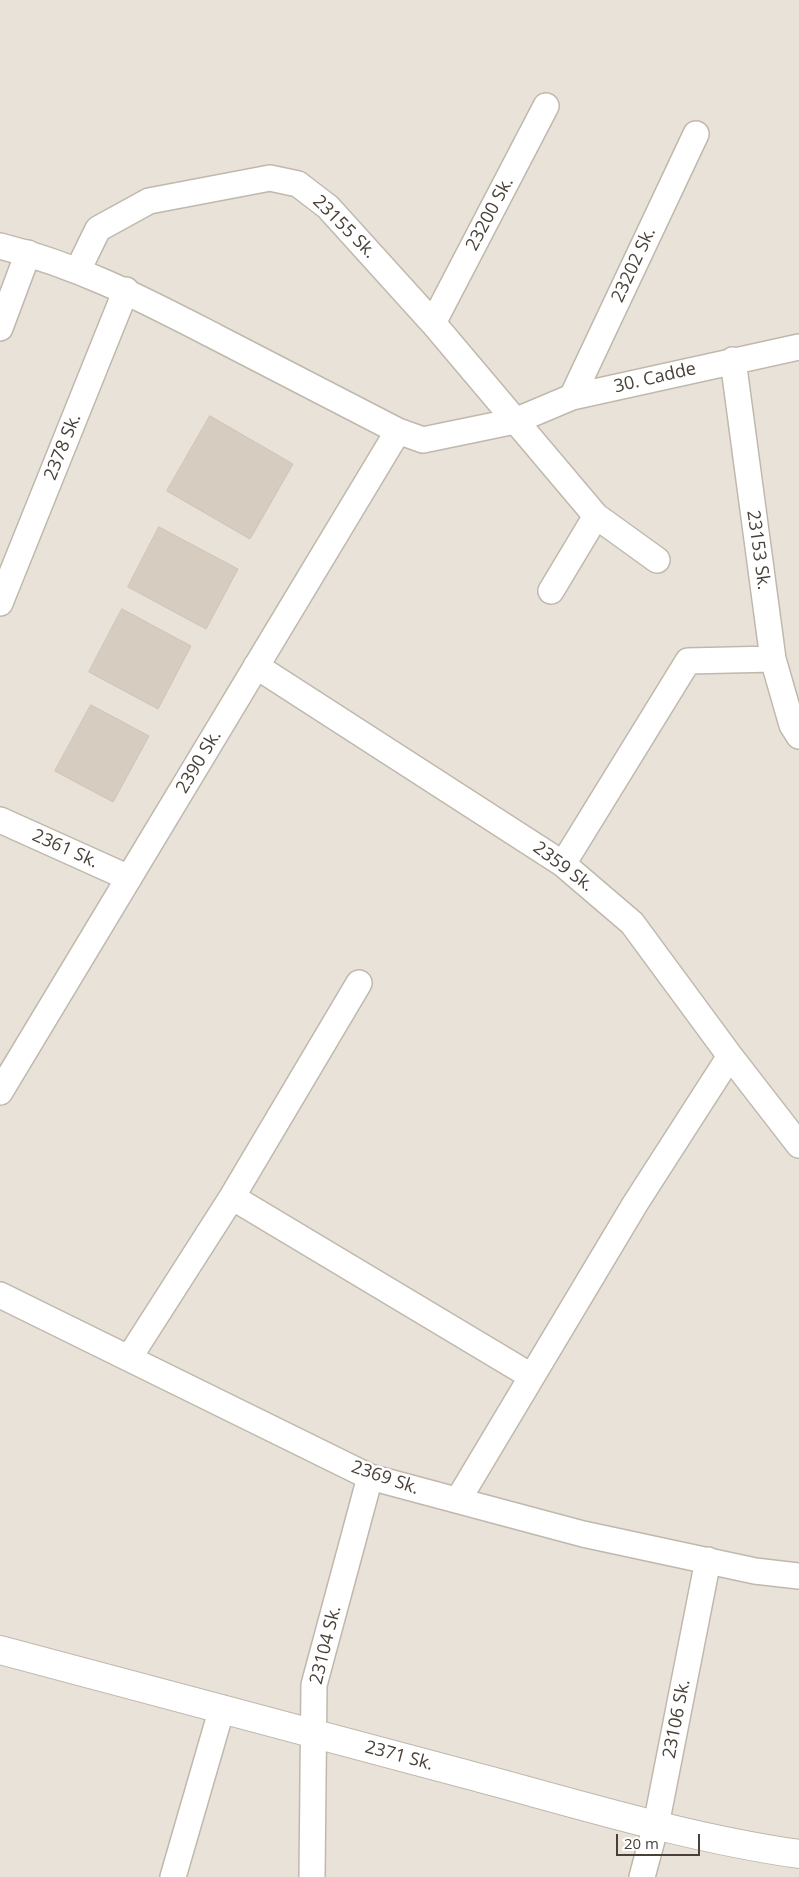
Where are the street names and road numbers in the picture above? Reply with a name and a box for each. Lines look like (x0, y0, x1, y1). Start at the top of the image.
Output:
street label: 23200 Sk. (462, 174, 518, 254)
street label: 23155 Sk. (308, 191, 380, 263)
street label: 23202 Sk. (607, 224, 661, 306)
street label: 30. Cadde (612, 358, 698, 398)
street label: 2378 Sk. (40, 411, 86, 483)
street label: 23153 Sk. (742, 509, 774, 591)
street label: 2390 Sk. (172, 726, 226, 798)
street label: 2361 Sk. (29, 825, 101, 873)
street label: 2359 Sk. (529, 837, 597, 897)
street label: 2369 Sk. (348, 1456, 422, 1500)
street label: 23104 Sk. (306, 1603, 346, 1687)
street label: 23106 Sk. (659, 1678, 695, 1760)
street label: 2371 Sk. (362, 1737, 436, 1775)

